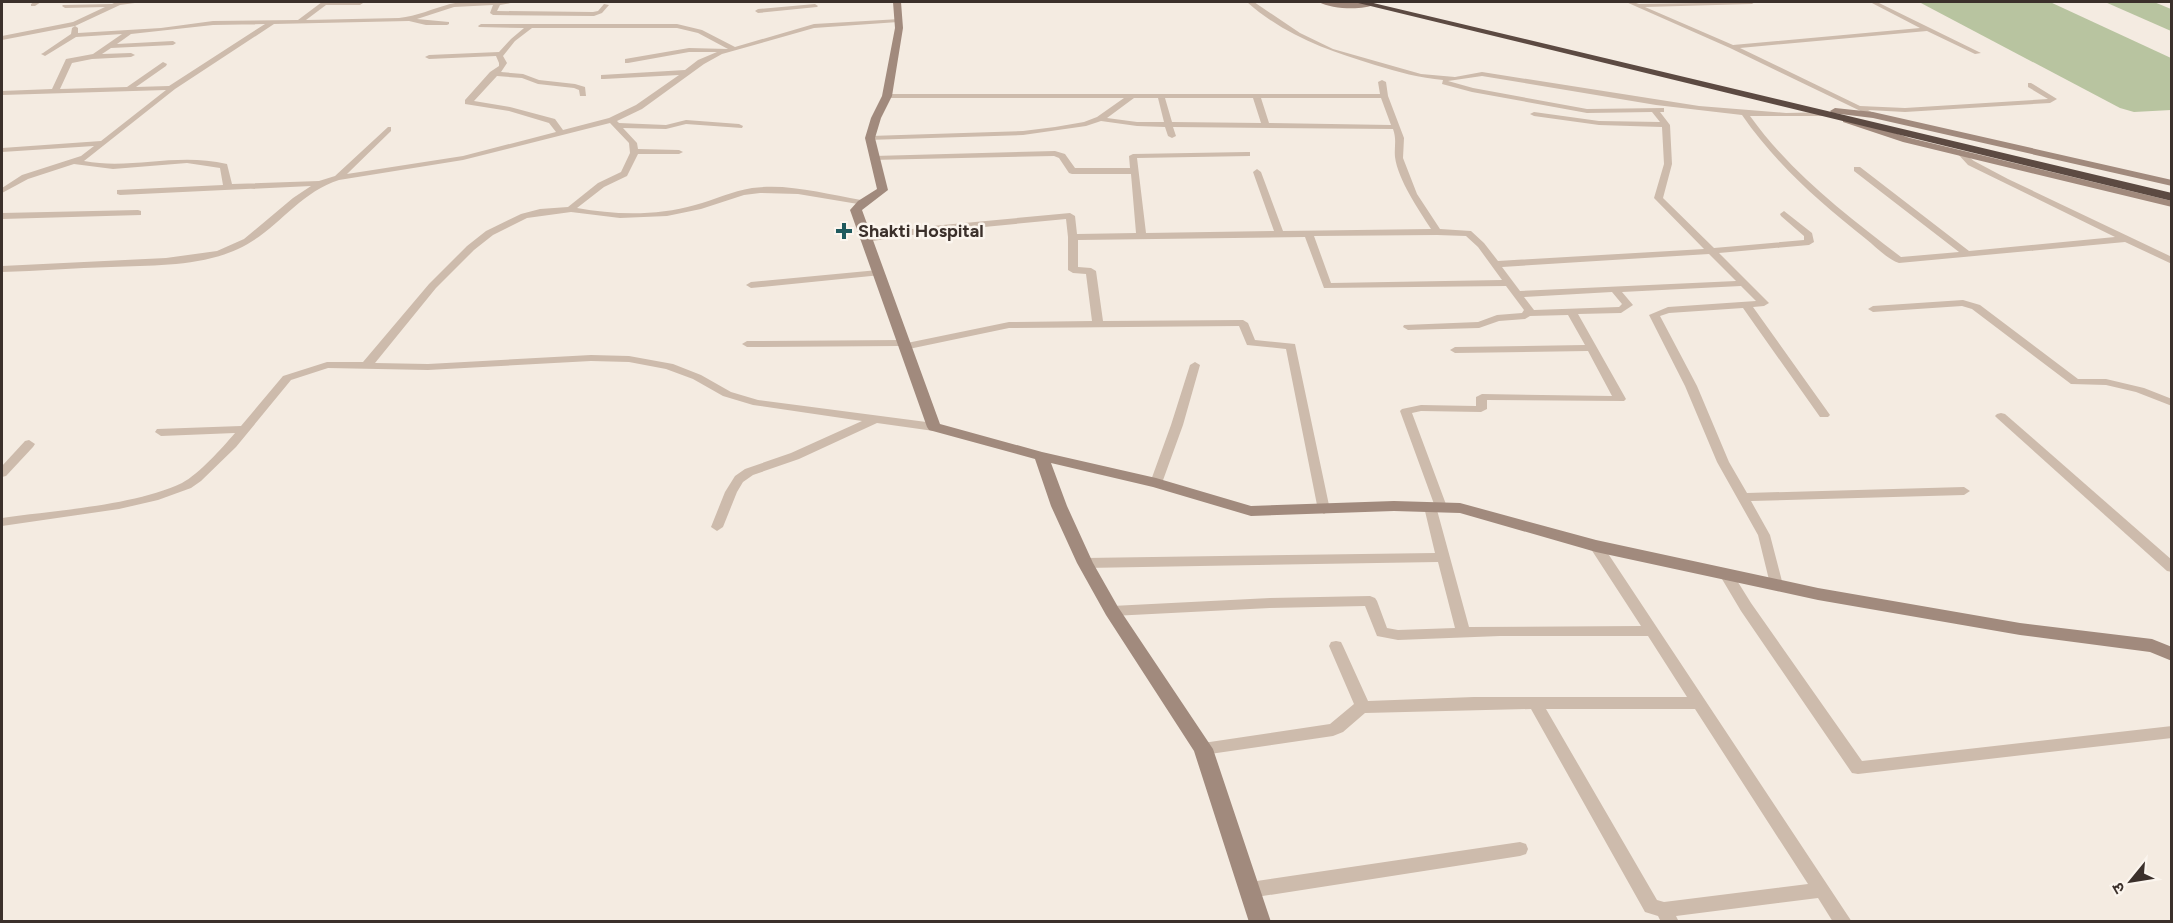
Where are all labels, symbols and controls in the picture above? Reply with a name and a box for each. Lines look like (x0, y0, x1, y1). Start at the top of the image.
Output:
place label: Shakti Hospital (858, 220, 984, 242)
marker: Shakti Hospital (835, 222, 853, 240)
north arrow (2101, 851, 2161, 911)
text: उ (2108, 879, 2129, 897)

